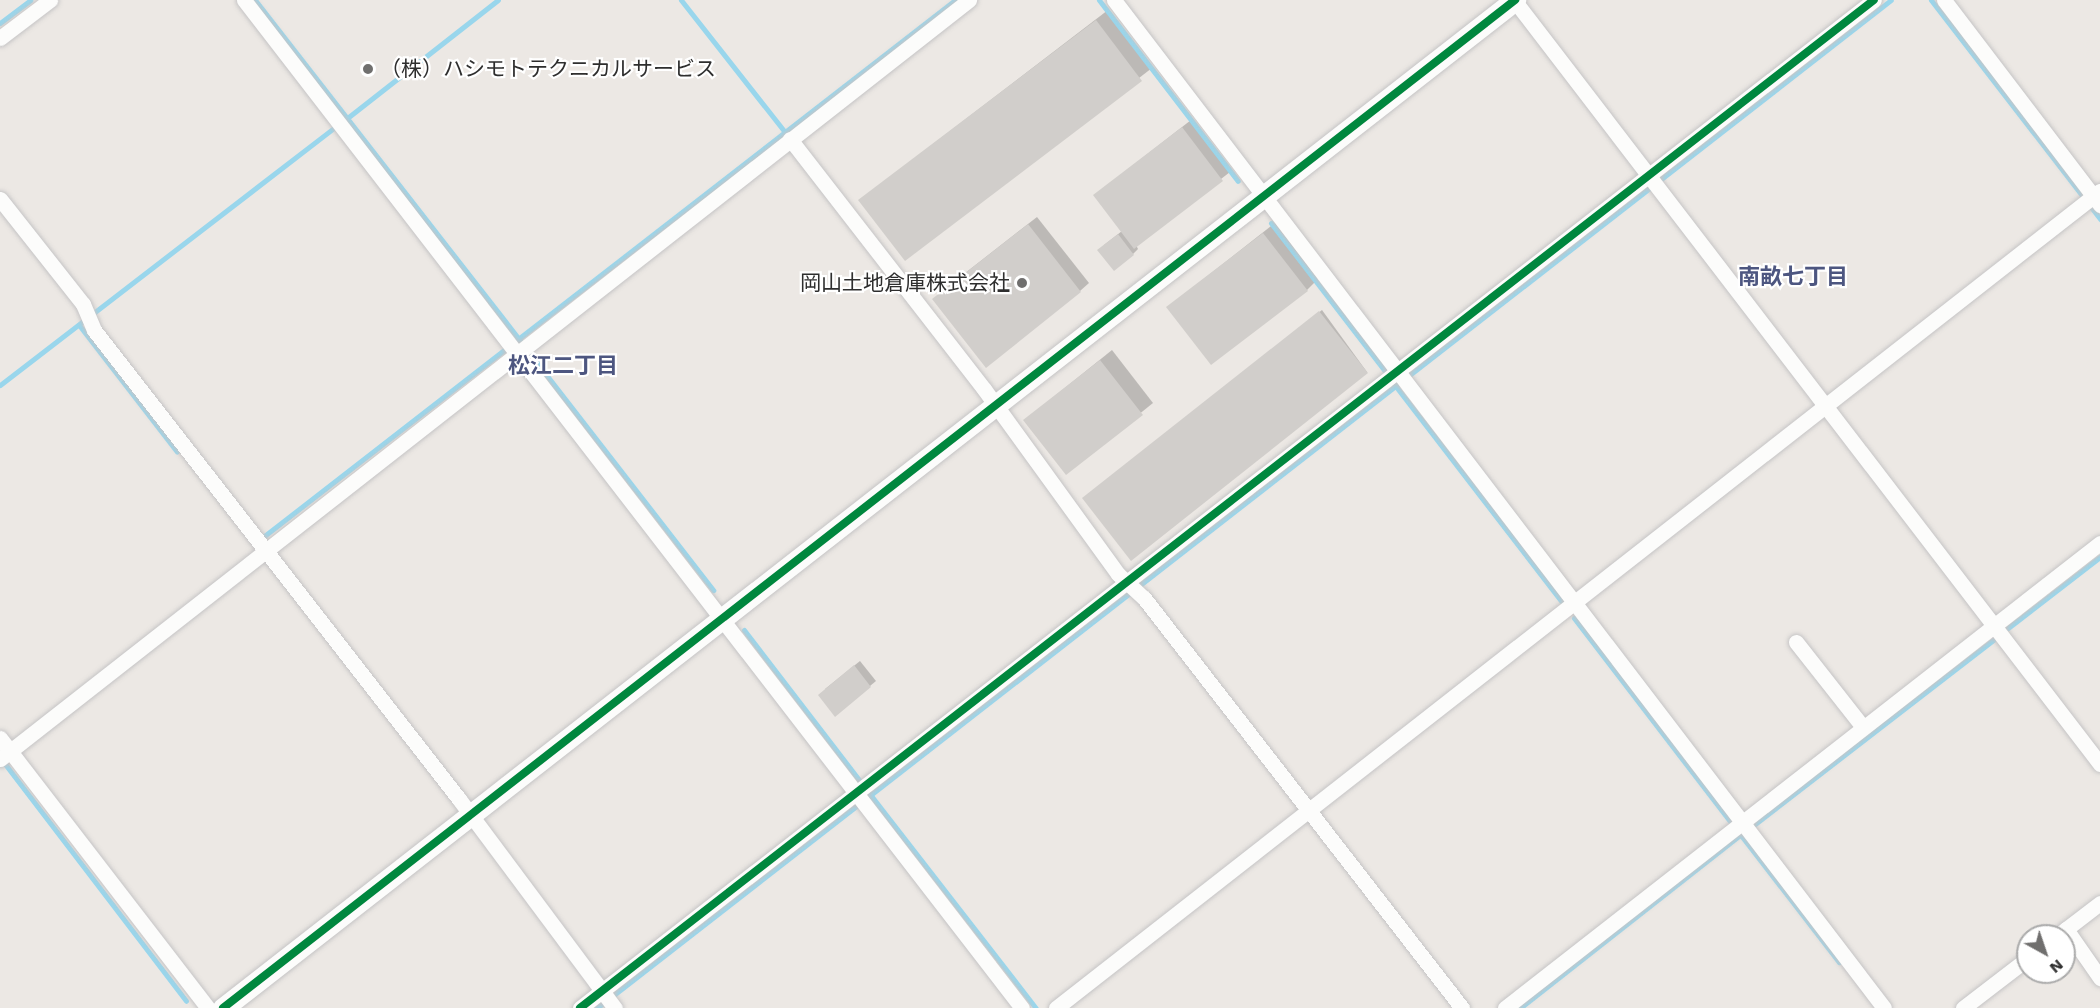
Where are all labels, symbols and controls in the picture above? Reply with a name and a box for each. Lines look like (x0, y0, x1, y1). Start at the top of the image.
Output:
place label: （株）ハシモトテクニカルサービス (380, 56, 716, 82)
marker: （株）ハシモトテクニカルサービス (361, 62, 375, 76)
district label: 南畝七丁目 (1738, 264, 1848, 290)
place label: 岡山土地倉庫株式会社 (800, 270, 1010, 296)
marker: 岡山土地倉庫株式会社 (1015, 276, 1029, 290)
district label: 松江二丁目 (508, 353, 618, 379)
north arrow (2016, 924, 2076, 984)
text: N (2046, 956, 2067, 978)

